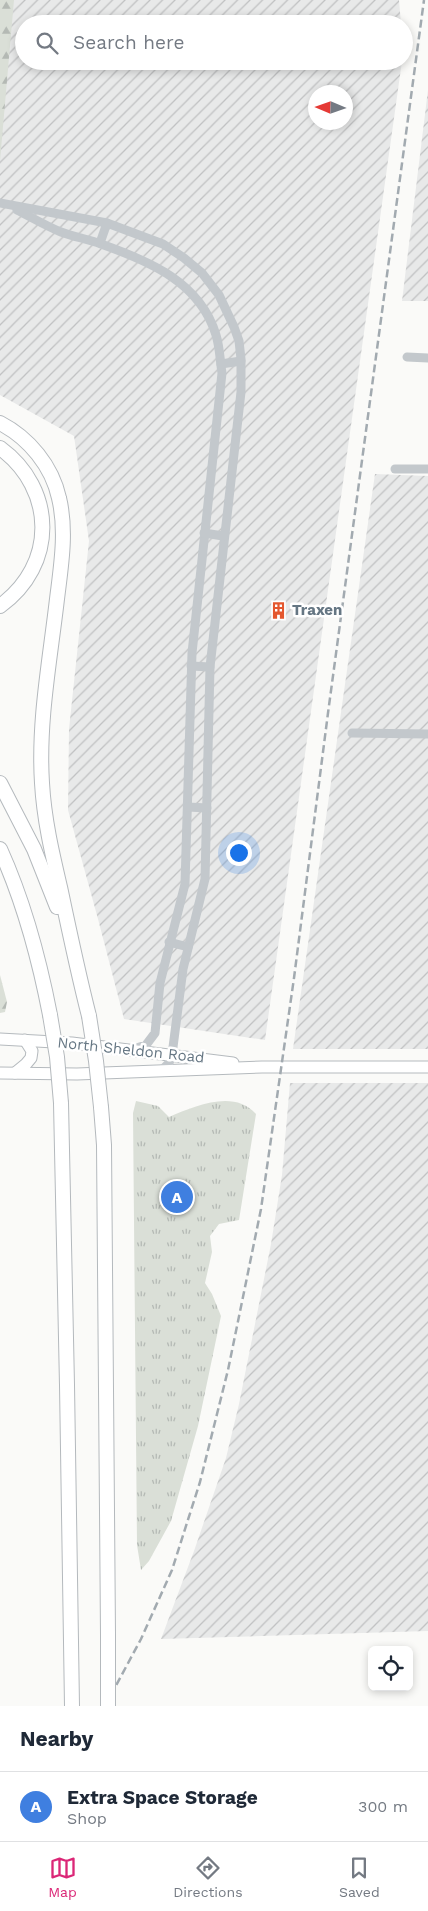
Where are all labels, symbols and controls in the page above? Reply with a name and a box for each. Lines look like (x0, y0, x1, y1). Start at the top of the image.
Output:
search box (15, 15, 413, 70)
icon: search (33, 29, 61, 57)
text: Search here (73, 31, 184, 54)
north arrow (308, 85, 353, 130)
building icon: Traxen (268, 600, 288, 620)
place label: Traxen (292, 601, 342, 619)
your location (226, 840, 252, 866)
street label: North Sheldon Road (57, 1033, 205, 1067)
pin: A (161, 1178, 193, 1216)
map controls (368, 1646, 413, 1691)
button: locate (368, 1646, 413, 1691)
text: Nearby (20, 1726, 93, 1751)
text: Extra Space Storage (67, 1786, 258, 1809)
text: A (31, 1797, 41, 1816)
text: 300 m (358, 1797, 408, 1816)
text: Shop (67, 1809, 107, 1828)
tab: Map (48, 1854, 77, 1900)
tab: Directions (173, 1854, 243, 1900)
tab: Saved (339, 1854, 380, 1900)

